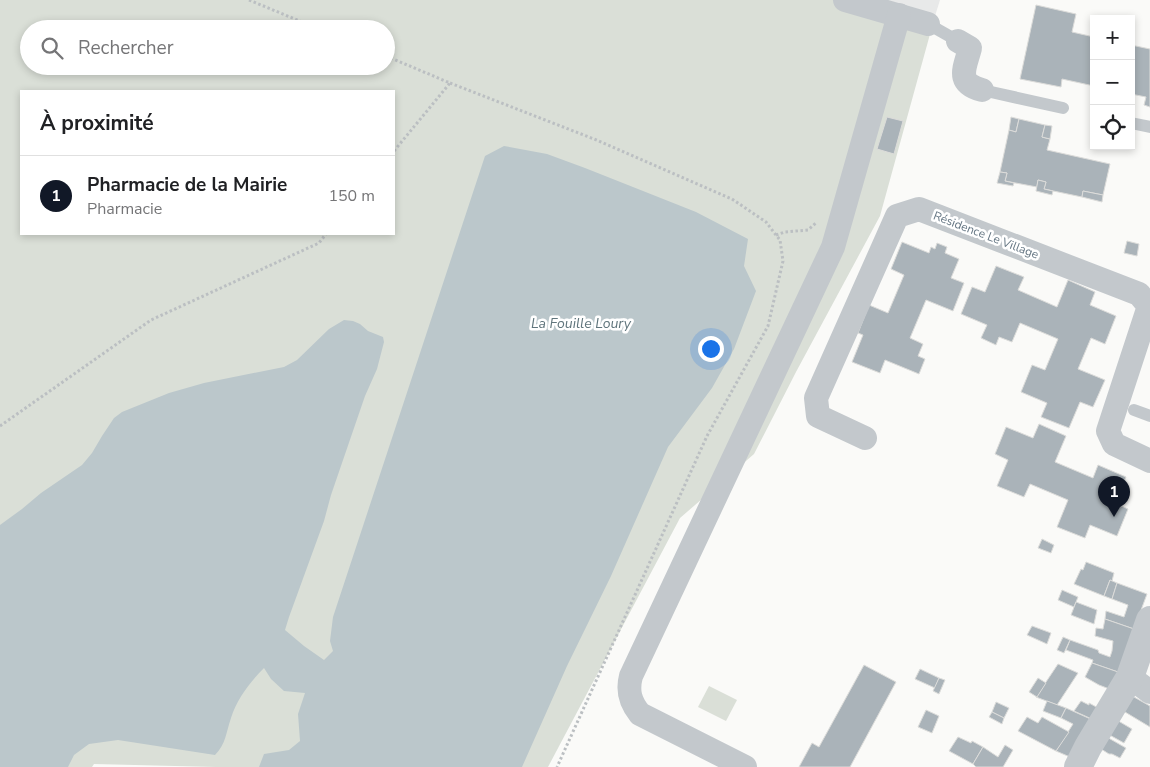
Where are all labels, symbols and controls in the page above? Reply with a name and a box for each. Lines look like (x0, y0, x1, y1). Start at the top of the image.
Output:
map controls (1090, 15, 1135, 150)
button: + (1090, 15, 1135, 60)
search box (20, 20, 395, 75)
icon: search (38, 34, 66, 62)
text: Rechercher (78, 35, 173, 61)
button: − (1090, 60, 1135, 105)
button: locate (1090, 105, 1135, 150)
text: À proximité (40, 109, 154, 137)
text: Pharmacie de la Mairie (87, 172, 287, 198)
text: 1 (51, 185, 61, 207)
text: 150 m (328, 185, 375, 207)
text: Pharmacie (87, 198, 162, 220)
street label: Résidence Le Village (931, 207, 1041, 263)
water label: La Fouille Loury (531, 314, 632, 333)
your location (698, 336, 724, 362)
pin: 1 (1098, 476, 1130, 517)

